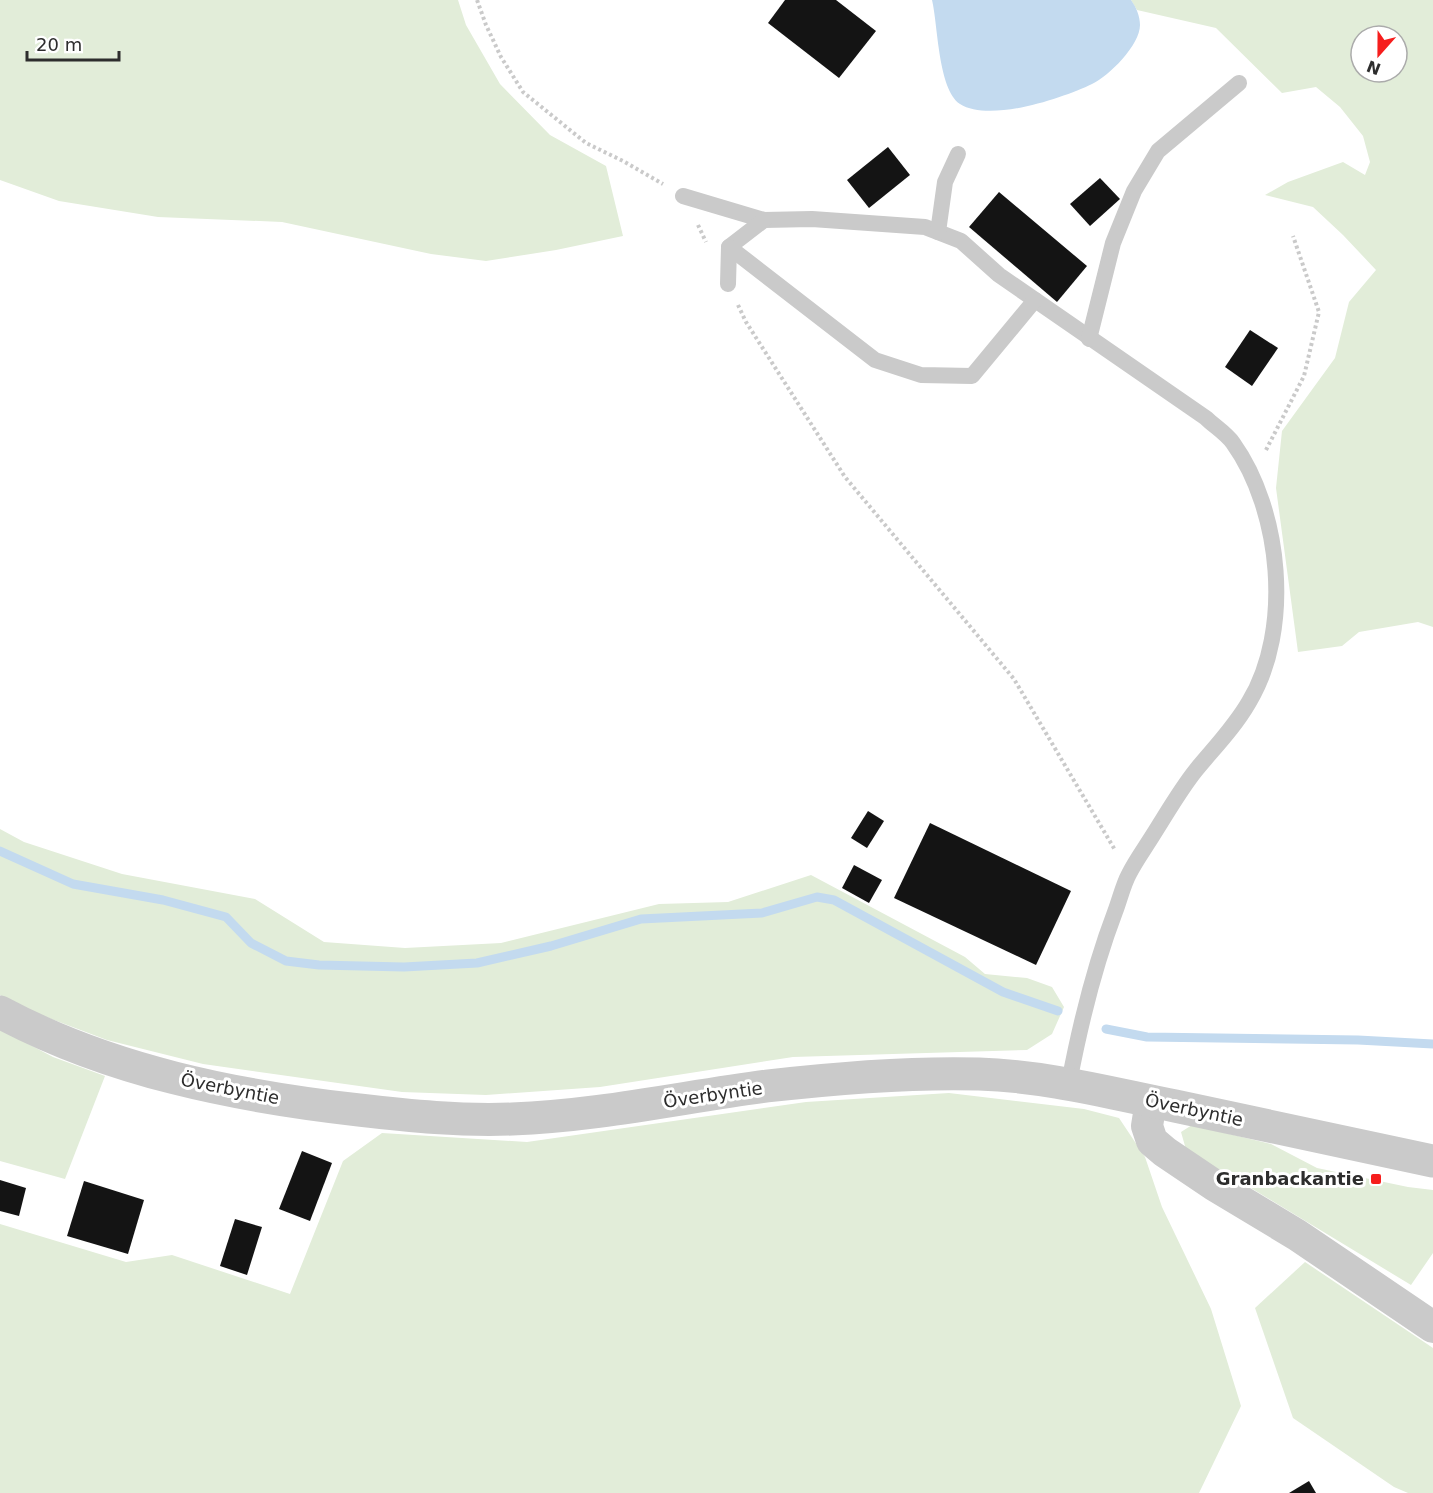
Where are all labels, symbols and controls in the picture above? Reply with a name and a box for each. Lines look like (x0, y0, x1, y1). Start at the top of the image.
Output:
scale bar (27, 24, 118, 62)
north arrow (1349, 24, 1409, 84)
text: 20 m (36, 34, 82, 55)
text: N (1364, 56, 1383, 79)
street label: Överbyntie (179, 1069, 281, 1108)
street label: Överbyntie (662, 1077, 764, 1112)
street label: Överbyntie (1143, 1089, 1245, 1130)
place label: Granbackantie (1216, 1168, 1364, 1189)
marker: Granbackantie (1369, 1172, 1383, 1186)

